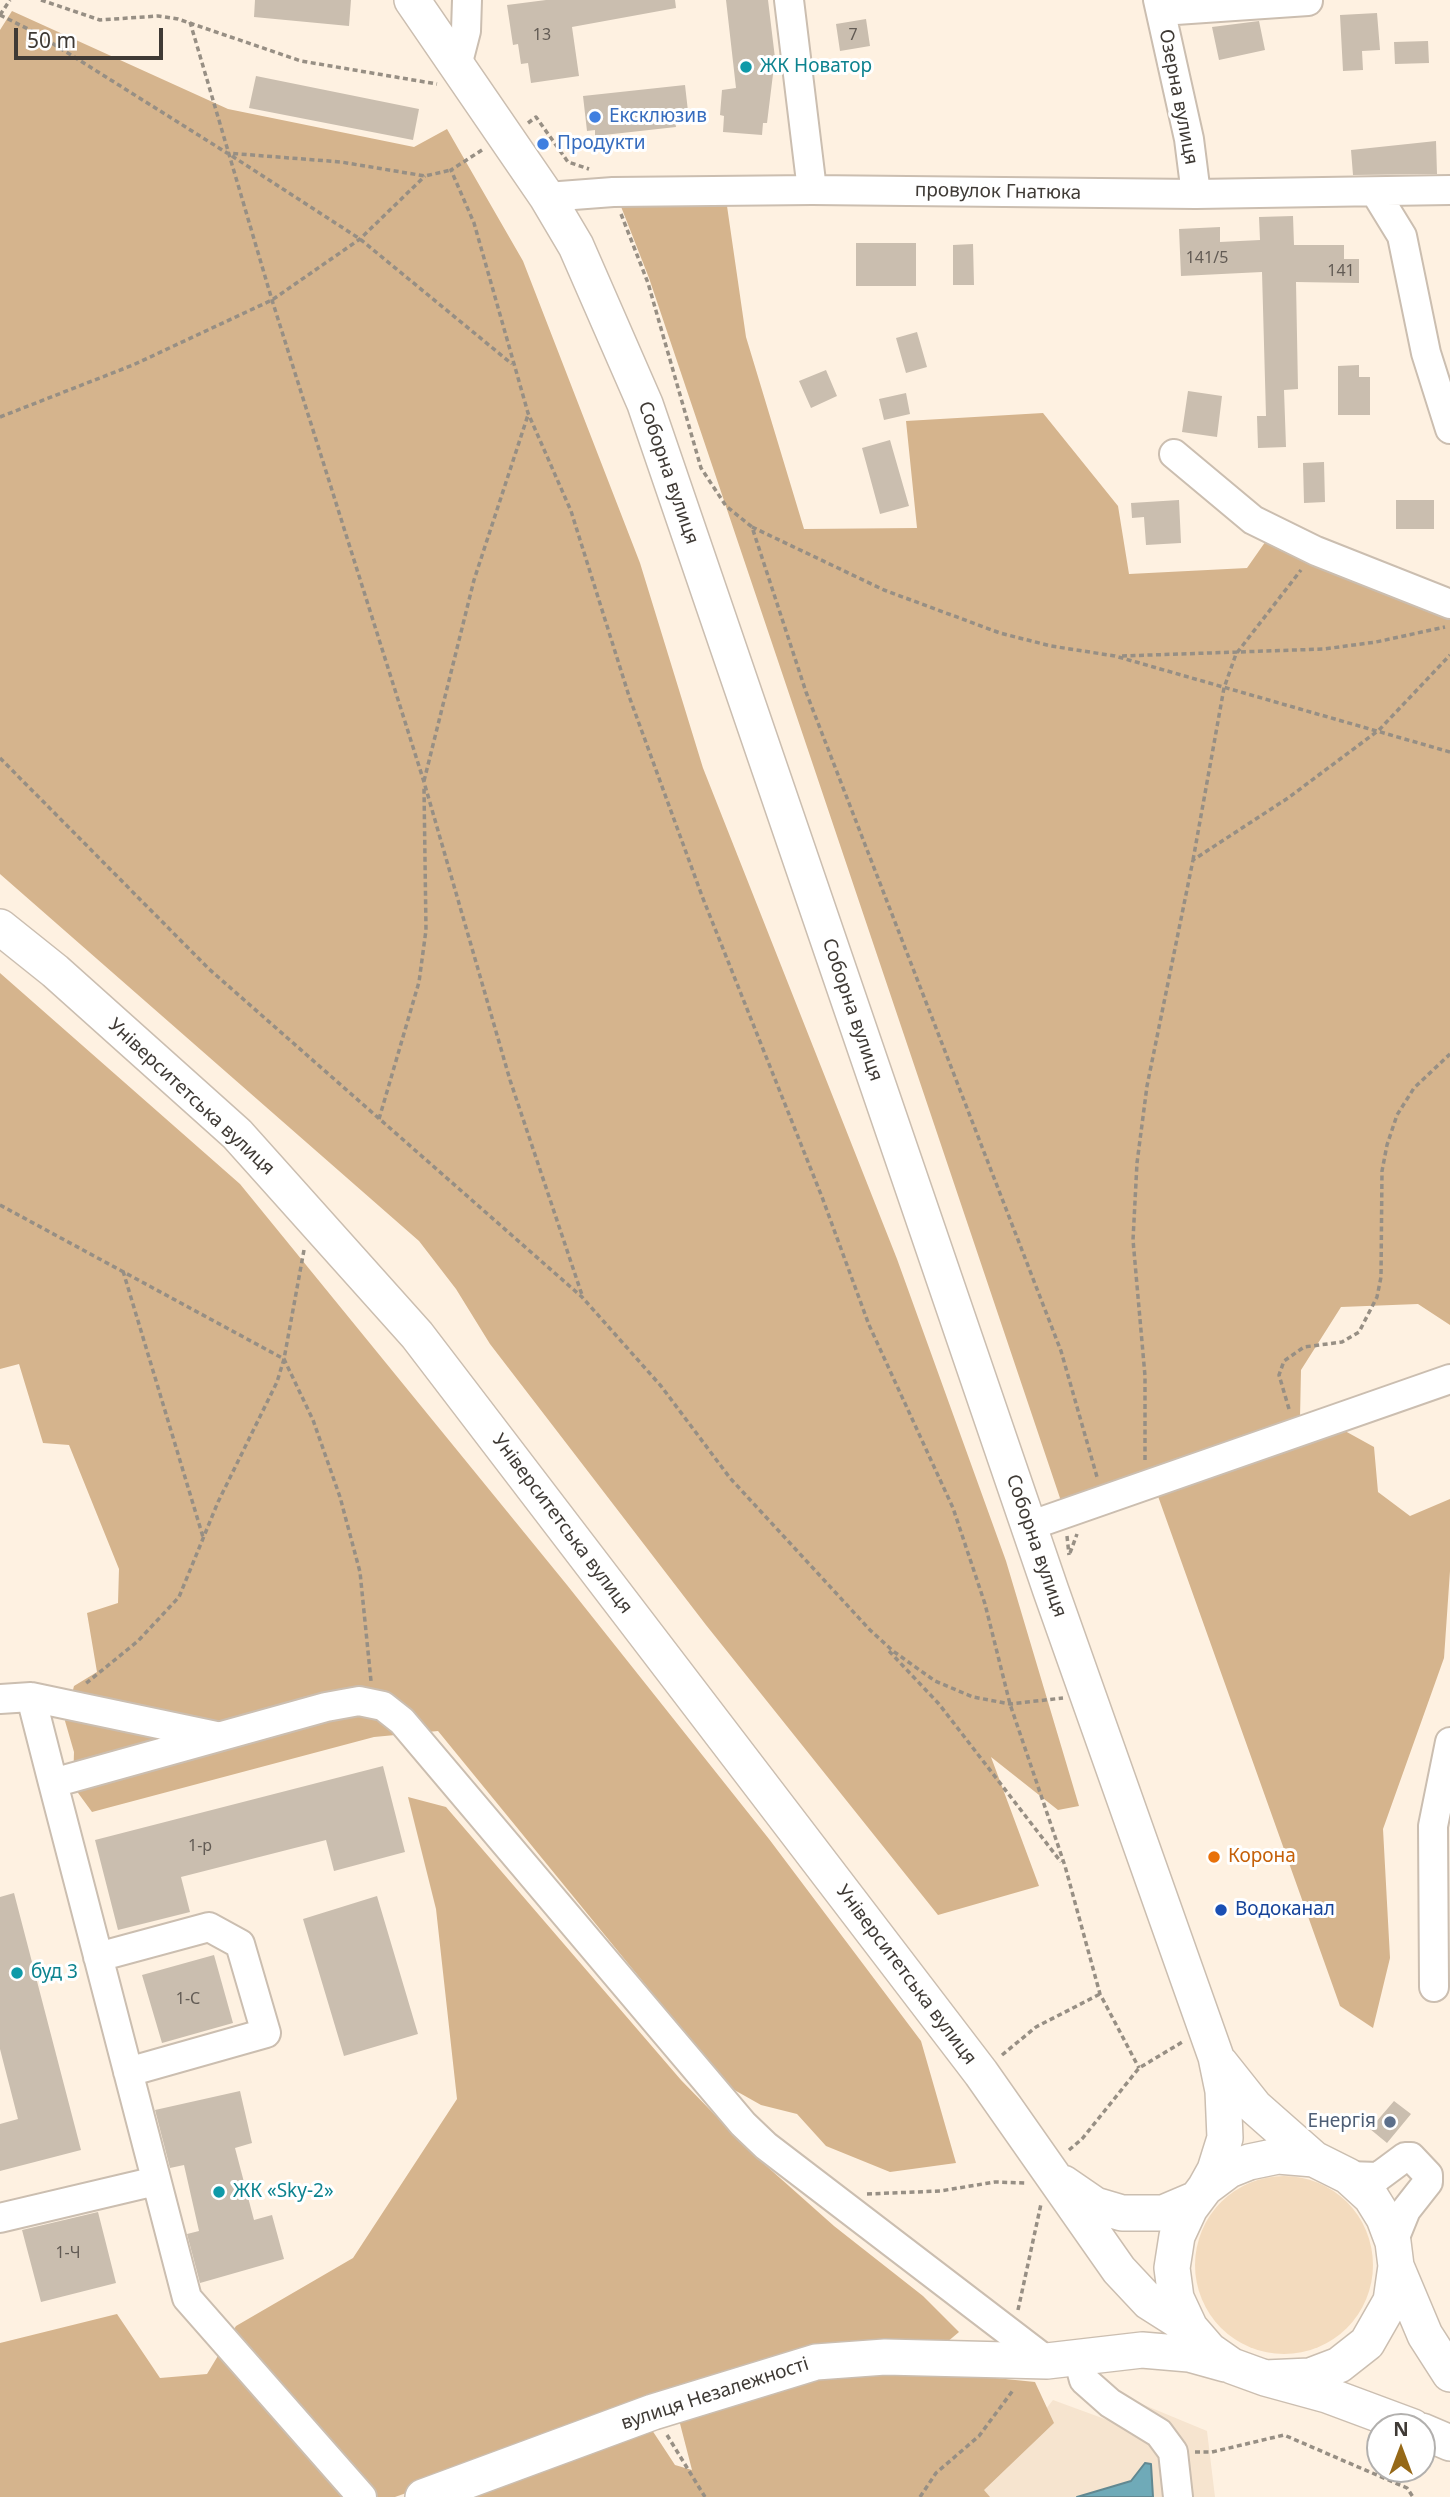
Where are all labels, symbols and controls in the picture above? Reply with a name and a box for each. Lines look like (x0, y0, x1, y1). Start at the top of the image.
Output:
scale bar (18, 14, 166, 58)
house number: 13 (533, 25, 551, 45)
house number: 7 (848, 25, 858, 45)
text: 50 m (27, 26, 76, 54)
street label: Озерна вулиця (1154, 27, 1202, 167)
place label: ЖК Новатор (760, 56, 872, 78)
marker: ЖК Новатор (738, 59, 754, 75)
place label: Ексклюзив (609, 106, 707, 128)
marker: Ексклюзив (587, 109, 603, 125)
place label: Продукти (557, 133, 646, 155)
marker: Продукти (535, 136, 551, 152)
street label: провулок Гнатюка (915, 179, 1081, 205)
house number: 141/5 (1186, 248, 1228, 268)
house number: 141 (1327, 261, 1355, 281)
street label: Соборна вулиця (633, 399, 703, 547)
street label: Соборна вулиця (817, 936, 887, 1084)
street label: Університетська вулиця (103, 1014, 279, 1180)
street label: Університетська вулиця (487, 1430, 637, 1618)
street label: Соборна вулиця (1001, 1472, 1071, 1620)
house number: 1-р (188, 1836, 212, 1856)
place label: Корона (1228, 1846, 1296, 1868)
marker: Корона (1206, 1849, 1222, 1865)
street label: Університетська вулиця (831, 1881, 981, 2069)
place label: Водоканал (1235, 1899, 1335, 1921)
marker: Водоканал (1213, 1902, 1229, 1918)
place label: буд 3 (31, 1962, 78, 1984)
marker: буд 3 (9, 1965, 25, 1981)
house number: 1-С (176, 1989, 200, 2009)
place label: Енергія (1308, 2111, 1376, 2133)
marker: Енергія (1382, 2114, 1398, 2130)
place label: ЖК «Sky-2» (233, 2181, 334, 2203)
marker: ЖК «Sky-2» (211, 2184, 227, 2200)
house number: 1-Ч (55, 2243, 81, 2263)
street label: вулиця Незалежності (618, 2353, 812, 2435)
north arrow (1366, 2413, 1436, 2483)
text: N (1393, 2416, 1409, 2442)

